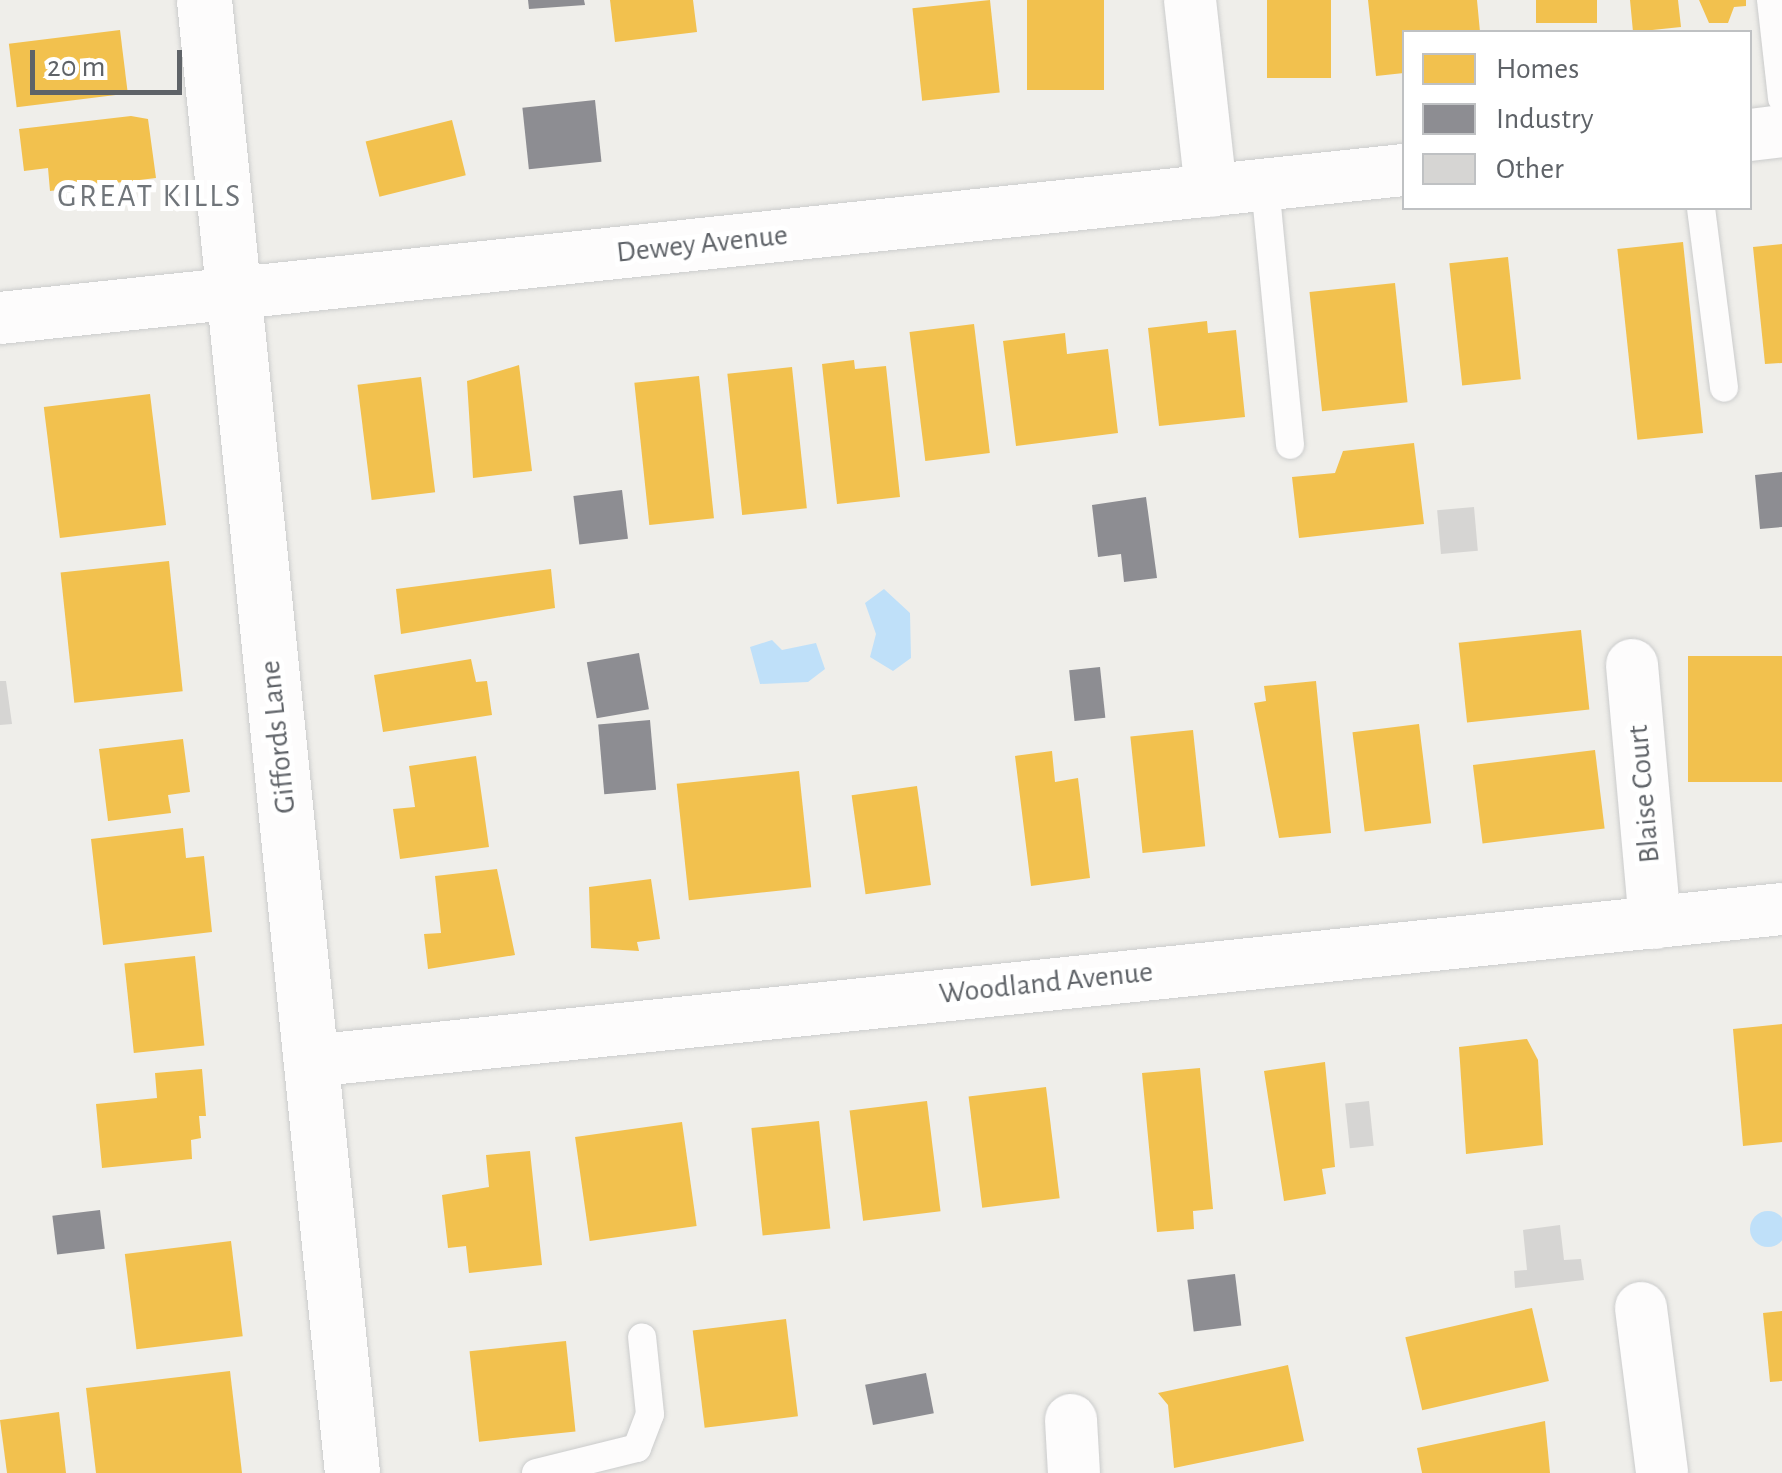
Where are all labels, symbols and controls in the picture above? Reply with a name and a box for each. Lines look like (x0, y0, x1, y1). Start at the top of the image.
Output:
scale bar (35, 30, 188, 92)
legend (1402, 30, 1752, 210)
text: 20 m (47, 52, 105, 82)
text: Homes (1496, 54, 1579, 84)
text: Industry (1496, 104, 1594, 134)
text: Other (1496, 154, 1564, 184)
district label: GREAT KILLS (57, 177, 243, 215)
street label: Dewey Avenue (615, 217, 789, 271)
street label: Giffords Lane (252, 659, 304, 815)
street label: Blaise Court (1620, 723, 1668, 865)
street label: Woodland Avenue (937, 954, 1155, 1012)

